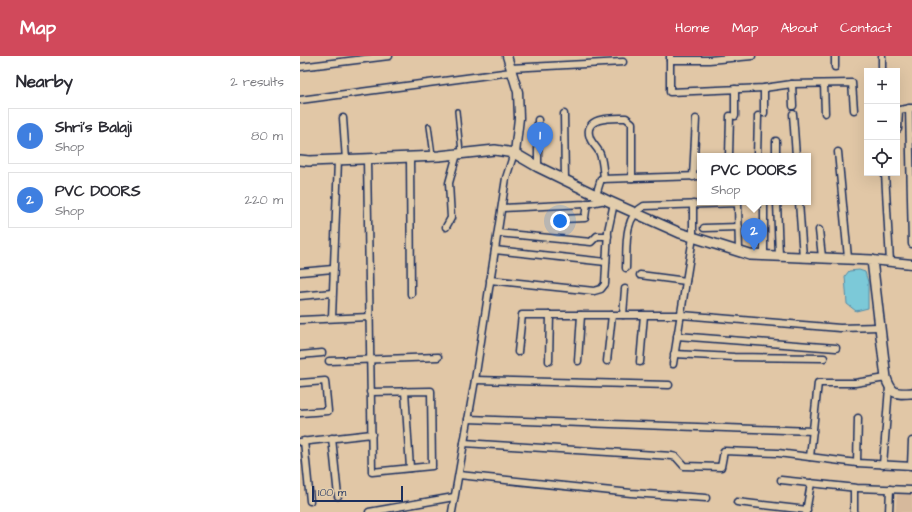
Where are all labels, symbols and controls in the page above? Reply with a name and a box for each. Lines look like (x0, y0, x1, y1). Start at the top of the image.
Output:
text: Map (20, 15, 56, 42)
text: Home (675, 18, 710, 38)
text: Map (732, 18, 758, 38)
text: About (780, 18, 818, 38)
text: Contact (840, 18, 892, 38)
map controls (864, 68, 900, 176)
button: + (864, 68, 900, 104)
text: Nearby (16, 70, 73, 94)
text: 2 results (230, 73, 284, 91)
button: − (864, 104, 900, 140)
text: Shri's Balaji (55, 117, 132, 138)
pin: 1 (527, 122, 553, 155)
text: 1 (29, 127, 31, 145)
text: 80 m (251, 127, 283, 145)
text: Shop (55, 138, 84, 156)
button: locate (864, 140, 900, 176)
popup (697, 153, 811, 205)
text: PVC DOORS (711, 160, 797, 181)
text: PVC DOORS (55, 181, 141, 202)
text: Shop (711, 181, 740, 199)
text: 2 (26, 191, 34, 209)
text: 220 m (245, 191, 283, 209)
text: Shop (55, 202, 84, 220)
your location (550, 211, 570, 231)
pin: 2 (741, 218, 767, 251)
scale bar (312, 484, 403, 503)
text: 100 m (318, 485, 346, 500)

